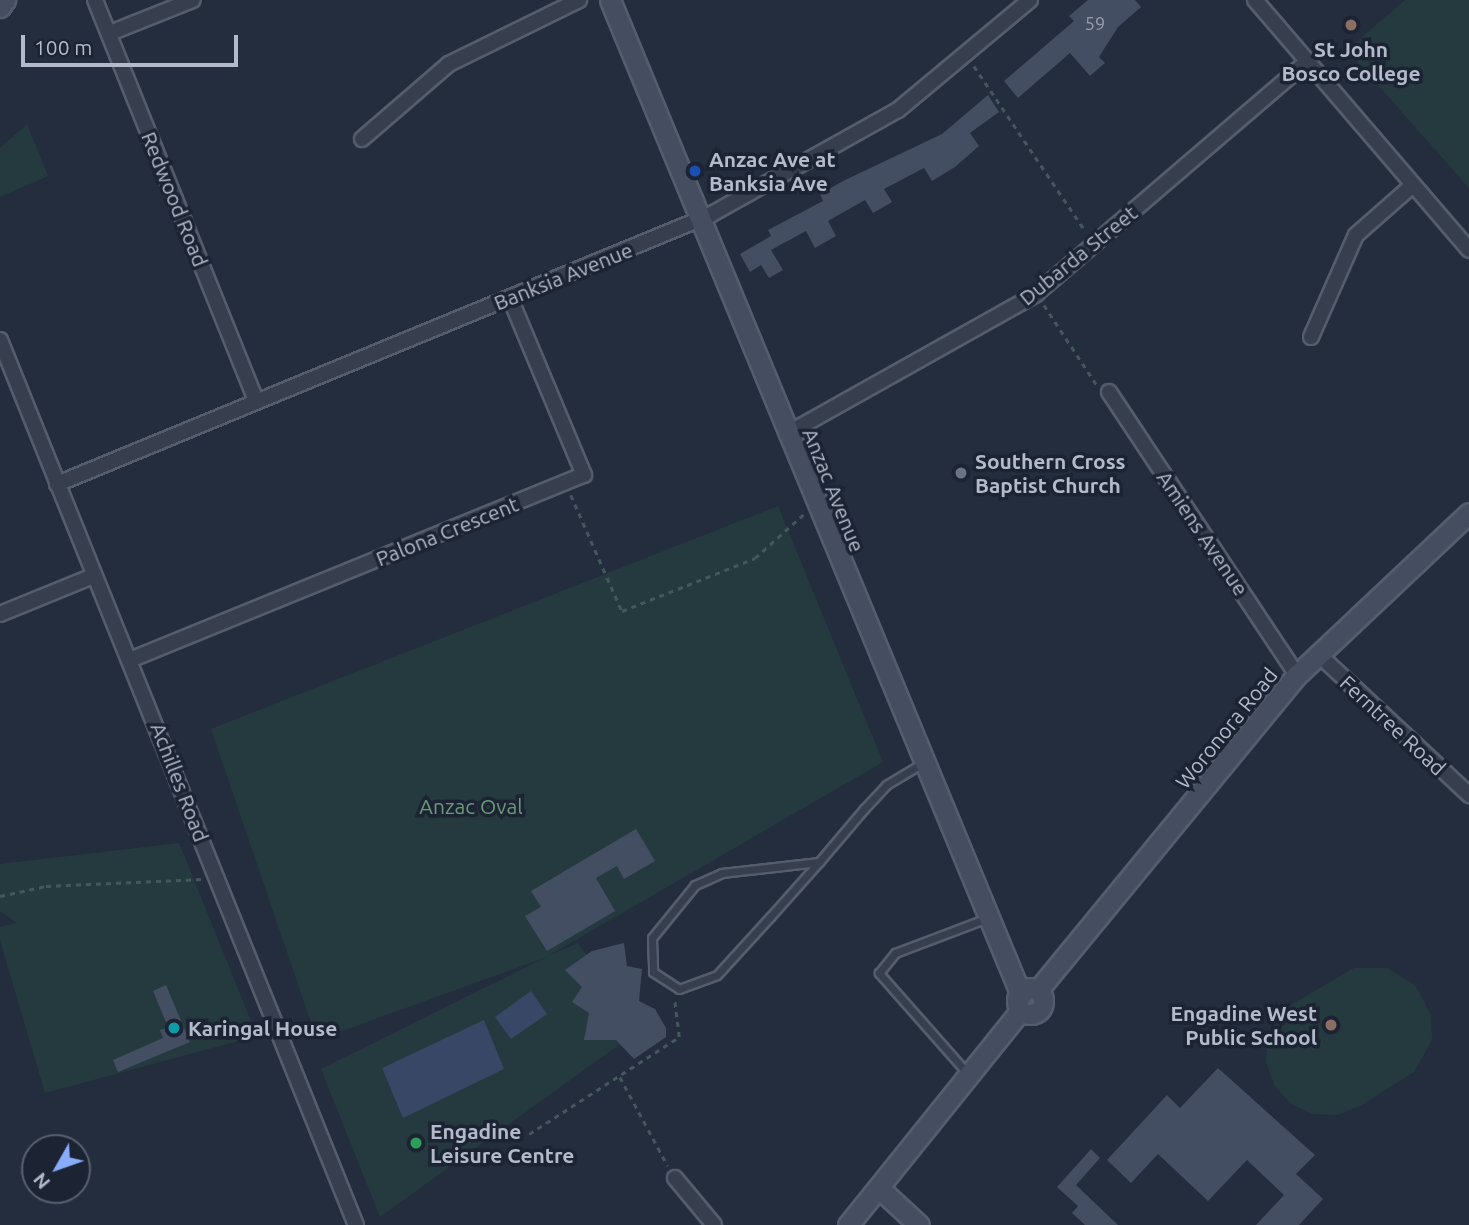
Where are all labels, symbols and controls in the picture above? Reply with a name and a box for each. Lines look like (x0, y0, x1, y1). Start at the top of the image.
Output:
house number: 59 (1085, 12, 1105, 34)
marker: St John Bosco College (1343, 17, 1359, 33)
scale bar (24, 21, 242, 65)
text: 100 m (34, 35, 92, 59)
place label: St John Bosco College (1281, 36, 1421, 86)
street label: Redwood Road (136, 128, 214, 270)
place label: Anzac Ave at Banksia Ave (709, 146, 835, 196)
marker: Anzac Ave at Banksia Ave (687, 163, 703, 179)
street label: Dubarda Street (1014, 200, 1142, 310)
street label: Banksia Avenue (490, 237, 636, 315)
street label: Anzac Avenue (798, 424, 870, 556)
place label: Southern Cross Baptist Church (975, 448, 1126, 498)
marker: Southern Cross Baptist Church (953, 465, 969, 481)
street label: Amiens Avenue (1152, 466, 1254, 600)
street label: Palona Crescent (372, 491, 522, 571)
street label: Woronora Road (1170, 663, 1282, 793)
street label: Ferntree Road (1335, 670, 1451, 780)
street label: Achilles Road (146, 719, 214, 845)
park label: Anzac Oval (419, 793, 523, 819)
place label: Engadine West Public School (1170, 1000, 1317, 1050)
place label: Karingal House (188, 1015, 337, 1041)
marker: Engadine West Public School (1323, 1017, 1339, 1033)
marker: Karingal House (166, 1020, 182, 1036)
place label: Engadine Leisure Centre (430, 1118, 574, 1168)
north arrow (21, 1134, 91, 1204)
marker: Engadine Leisure Centre (408, 1135, 424, 1151)
text: N (28, 1169, 54, 1194)

